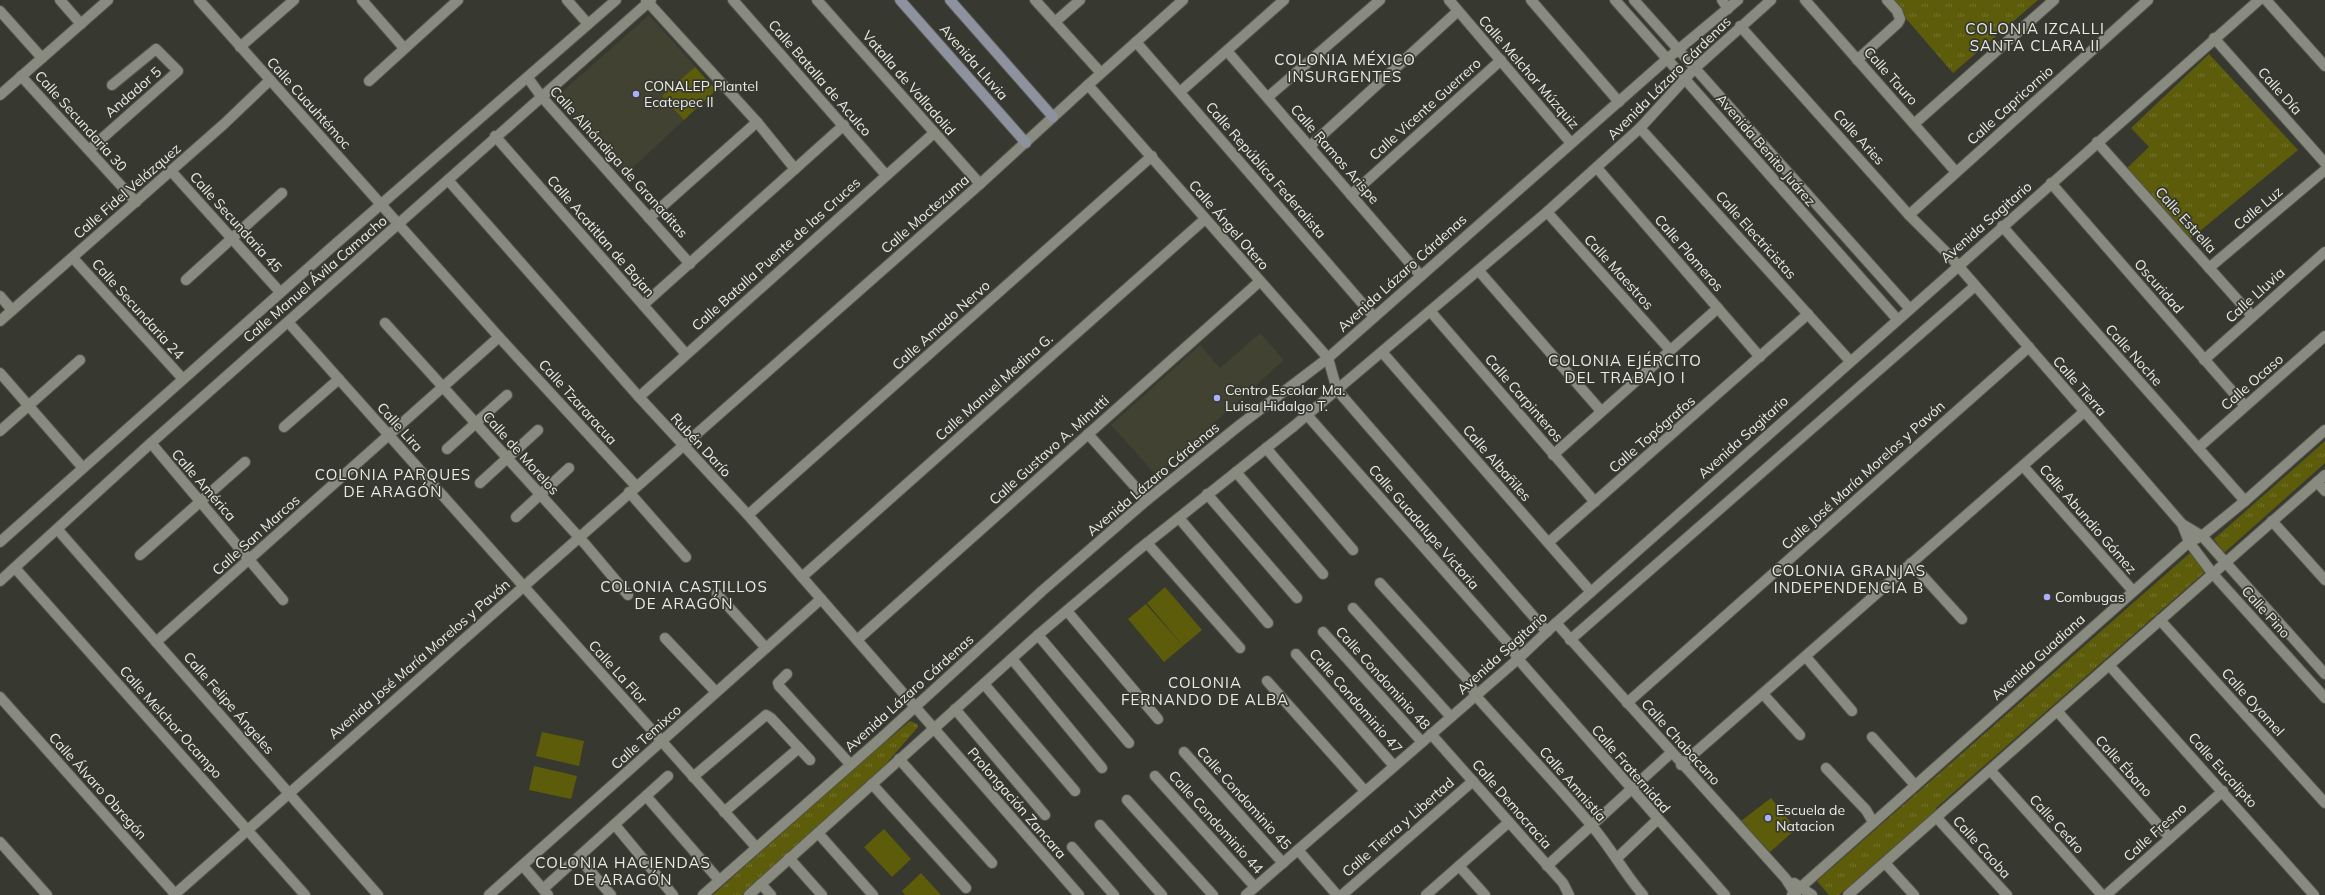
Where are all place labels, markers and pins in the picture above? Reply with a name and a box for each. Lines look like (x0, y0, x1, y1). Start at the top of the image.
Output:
place label: CONALEP Plantel Ecatepec II (644, 77, 758, 111)
marker: CONALEP Plantel Ecatepec II (631, 89, 641, 99)
place label: Centro Escolar Ma. Luisa Hidalgo T. (1225, 381, 1345, 415)
marker: Centro Escolar Ma. Luisa Hidalgo T. (1212, 393, 1222, 403)
place label: Combugas (2055, 588, 2125, 606)
marker: Combugas (2042, 592, 2052, 602)
place label: Escuela de Natacion (1776, 801, 1845, 835)
marker: Escuela de Natacion (1763, 813, 1773, 823)

